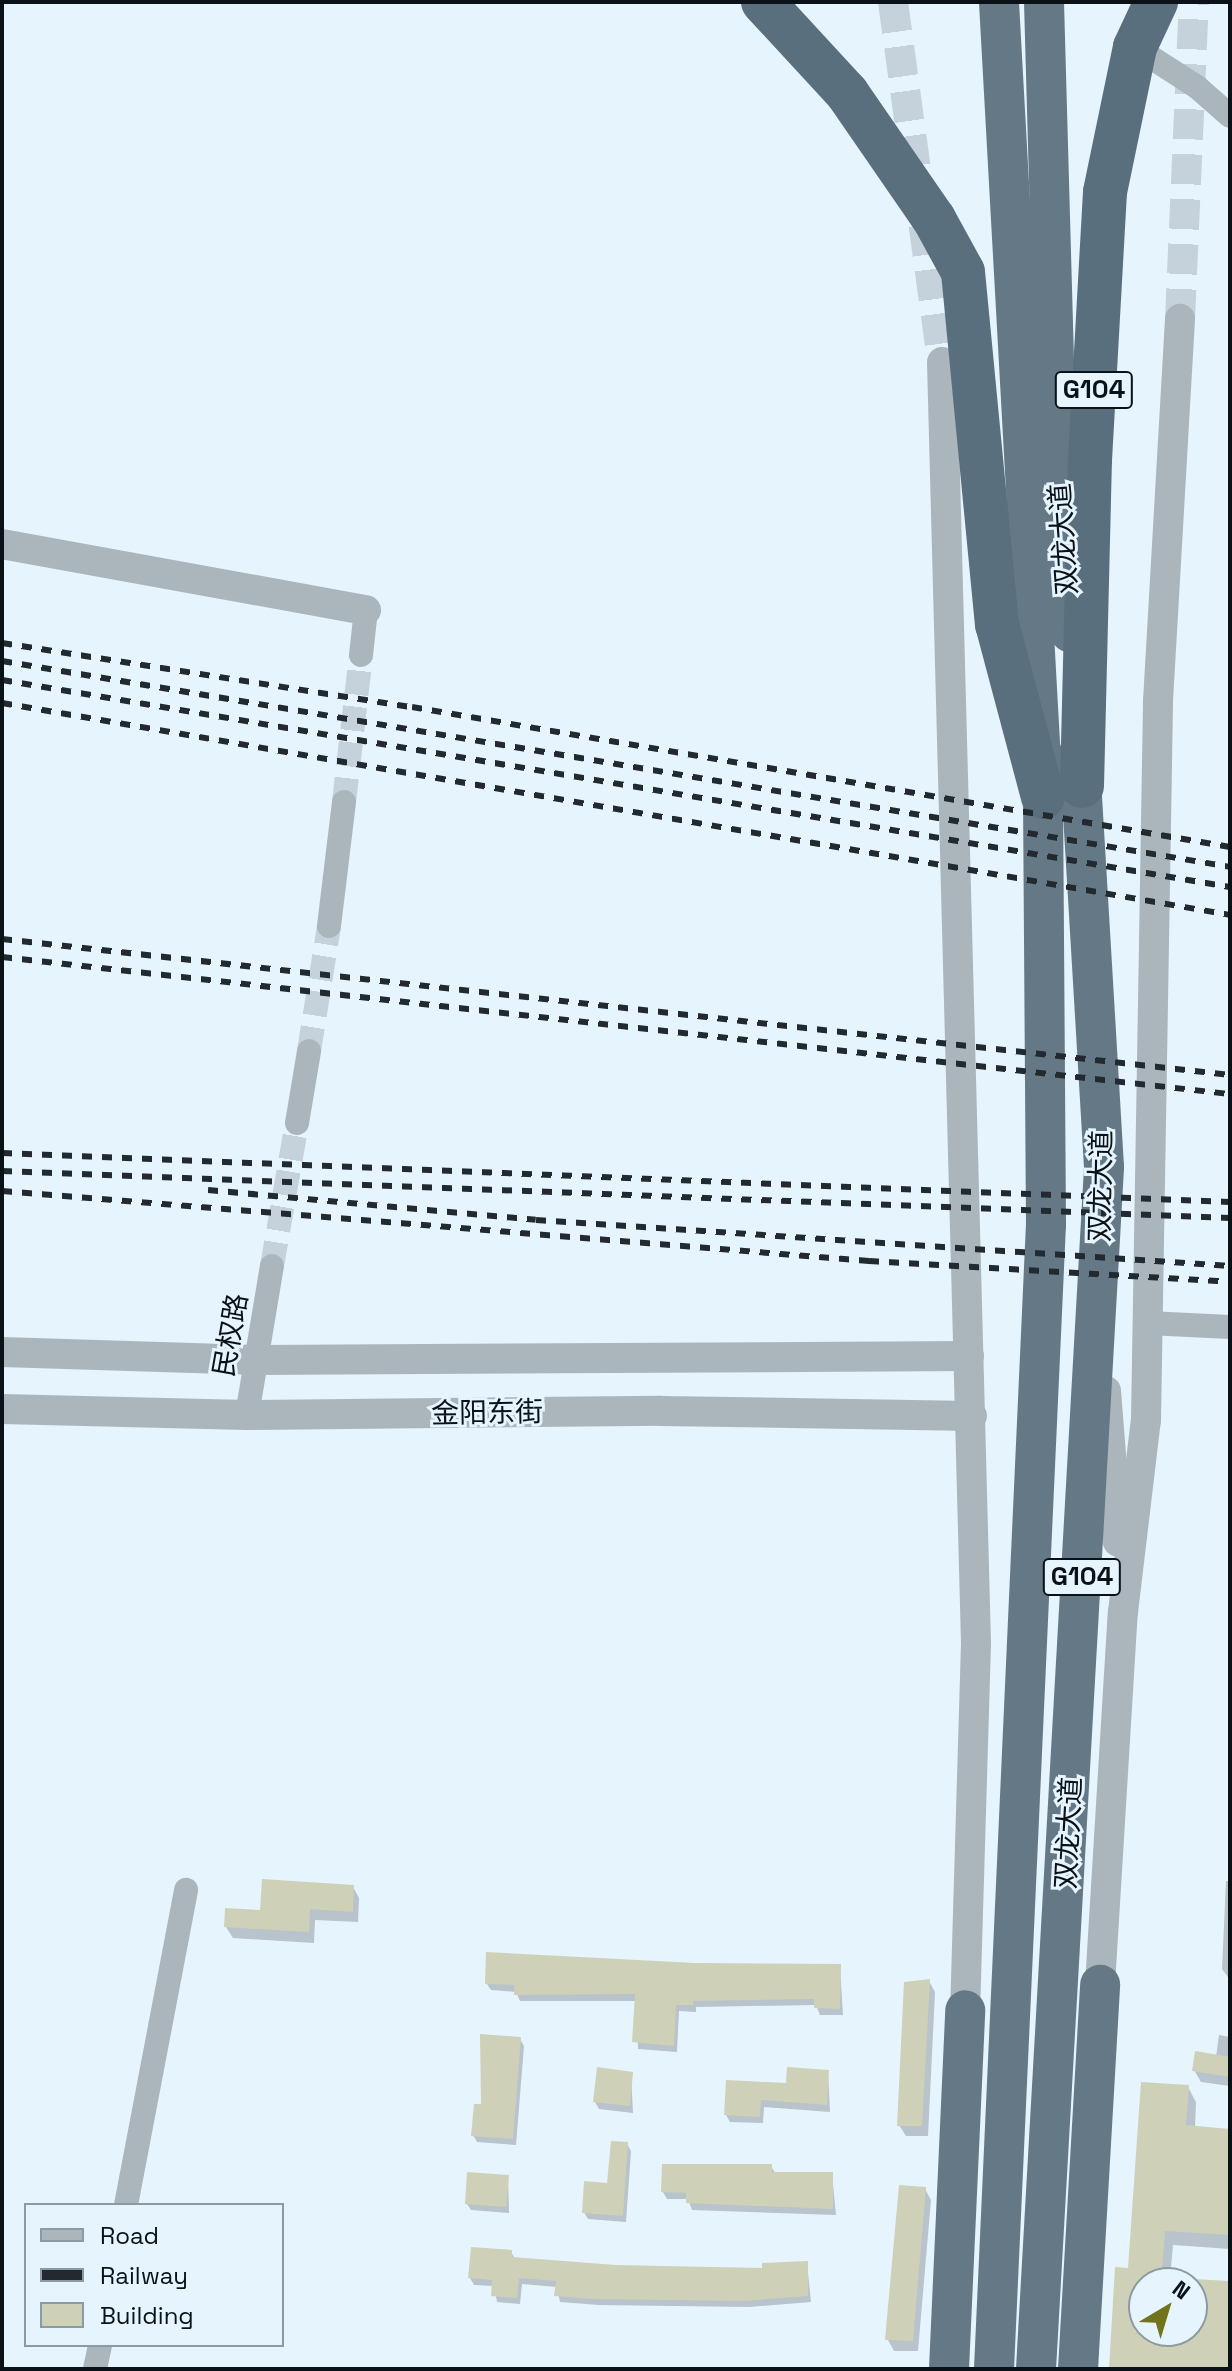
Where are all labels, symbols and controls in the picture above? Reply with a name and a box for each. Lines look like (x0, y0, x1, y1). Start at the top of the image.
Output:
road number: G104 (1054, 368, 1134, 412)
street label: 双龙大道 (1042, 482, 1084, 596)
street label: 双龙大道 (1082, 1130, 1118, 1242)
street label: 民权路 (206, 1291, 254, 1379)
street label: 金阳东街 (431, 1394, 543, 1430)
road number: G104 (1042, 1555, 1122, 1599)
street label: 双龙大道 (1048, 1776, 1088, 1890)
legend (24, 2203, 284, 2347)
text: Road (100, 2220, 159, 2251)
text: Railway (100, 2260, 188, 2291)
north arrow (1128, 2267, 1208, 2347)
text: N (1167, 2274, 1196, 2305)
text: Building (100, 2300, 194, 2331)

